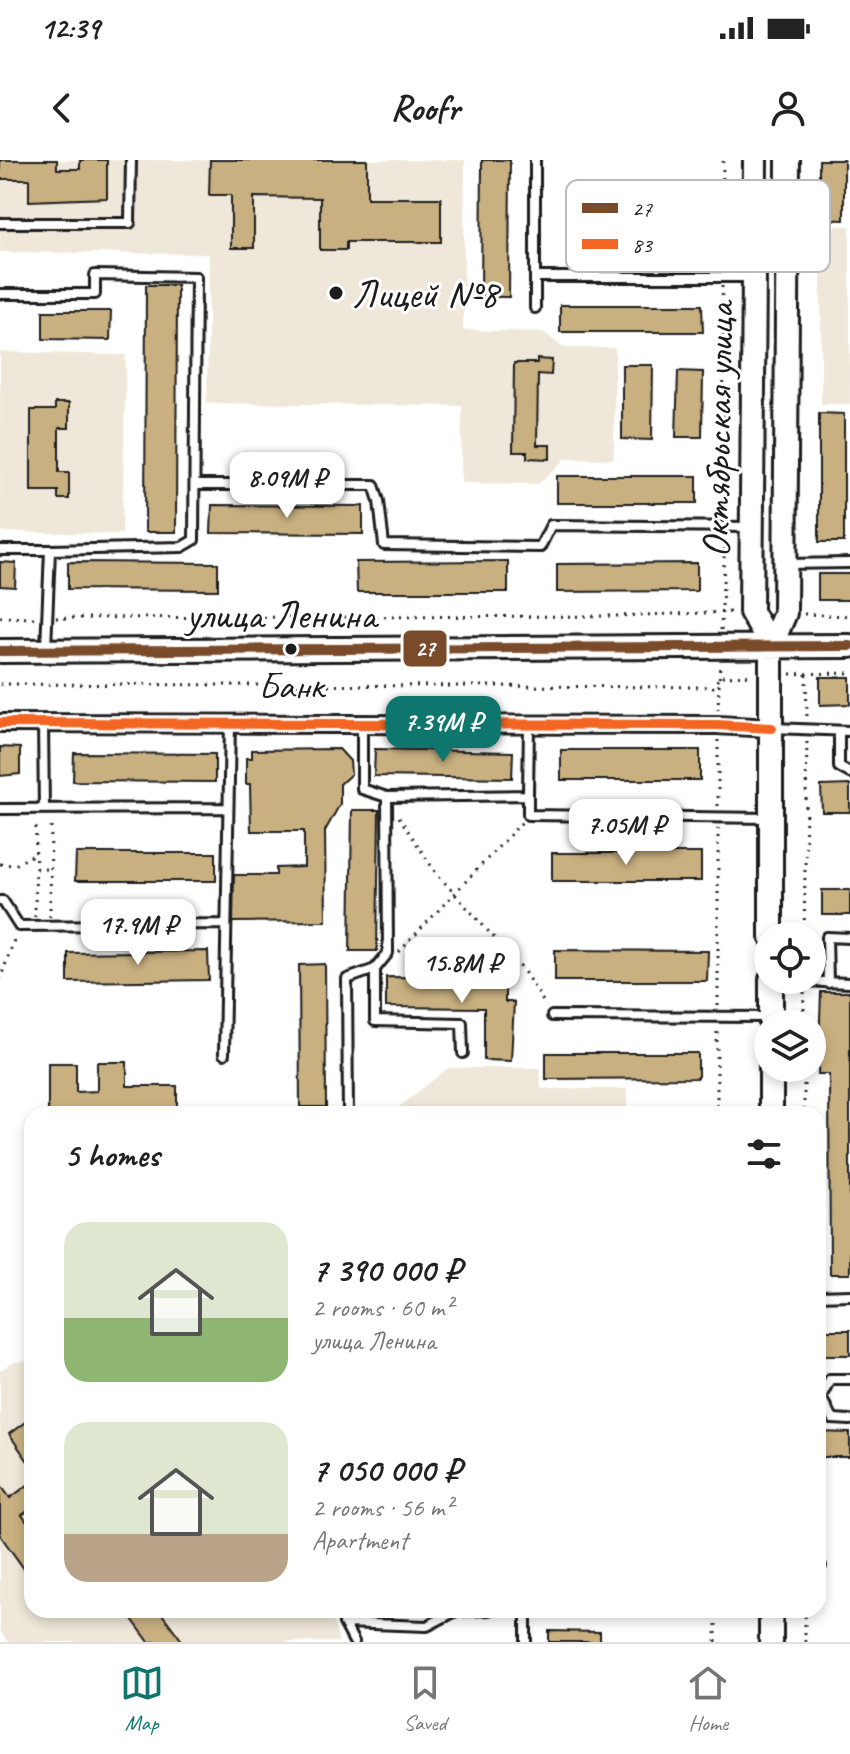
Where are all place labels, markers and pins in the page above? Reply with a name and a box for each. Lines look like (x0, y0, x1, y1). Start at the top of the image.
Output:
place label: Лицей №8 (352, 269, 502, 319)
marker: Лицей №8 (327, 284, 345, 302)
pin: 8.09M ₽ (213, 452, 361, 520)
marker: Банк (283, 641, 299, 657)
place label: Банк (258, 662, 327, 709)
pin: 7.39M ₽ (369, 696, 517, 764)
pin: 7.05M ₽ (552, 799, 700, 867)
pin: 17.9M ₽ (64, 899, 212, 967)
pin: 15.8M ₽ (388, 937, 536, 1005)

